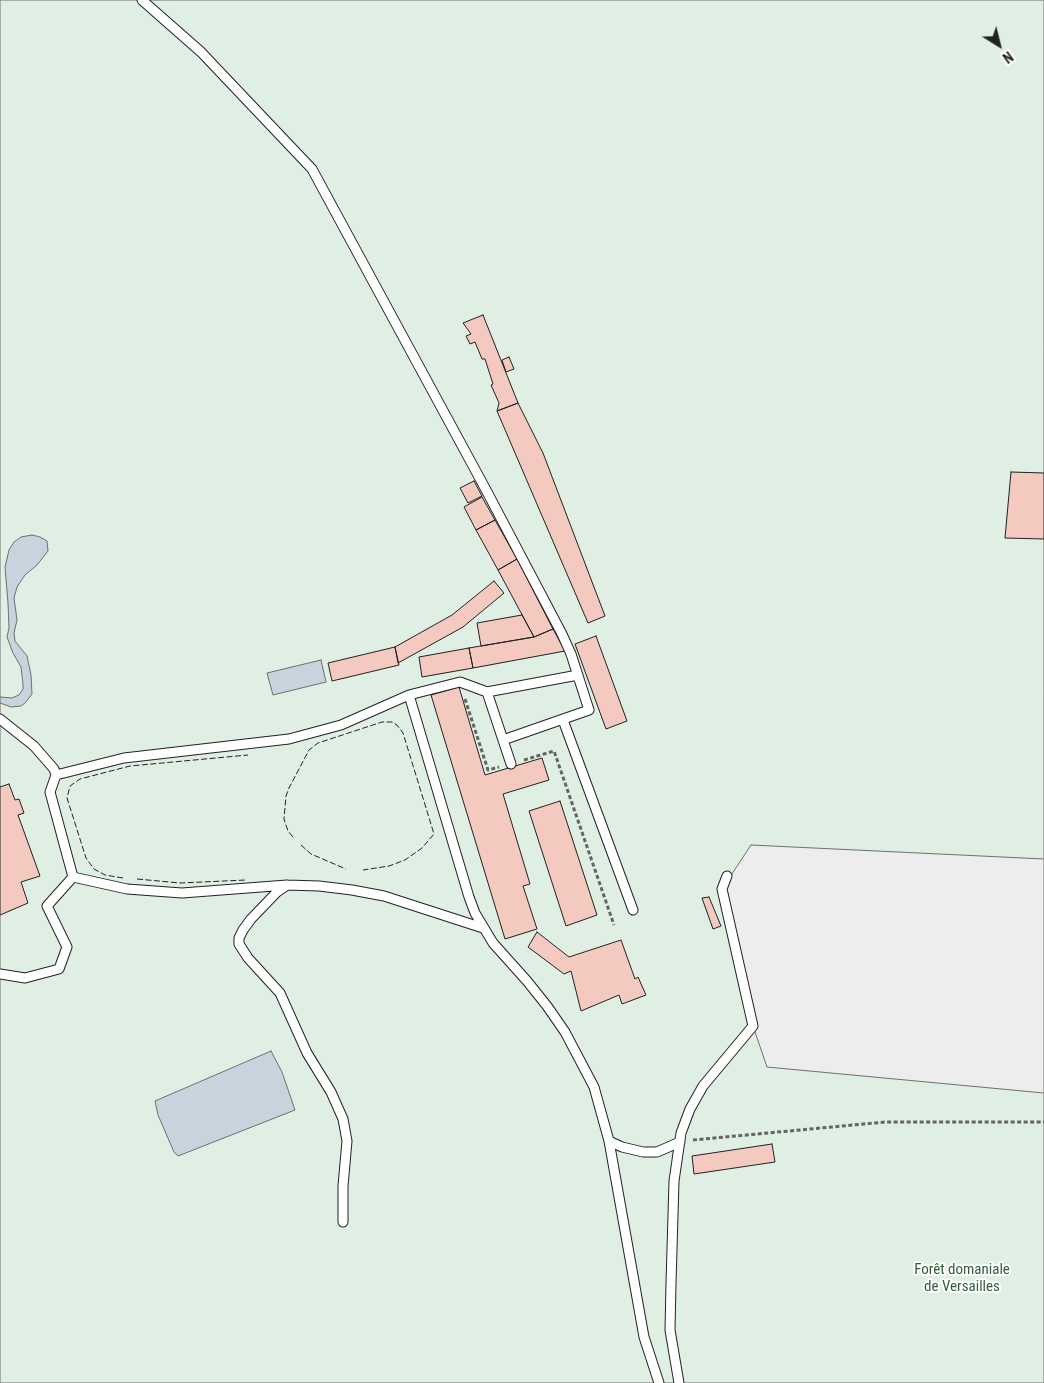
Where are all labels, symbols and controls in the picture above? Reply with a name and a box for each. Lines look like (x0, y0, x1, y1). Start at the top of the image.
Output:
north arrow (974, 20, 1024, 70)
text: N (1000, 48, 1016, 66)
park label: Forêt domaniale de Versailles (914, 1261, 1010, 1296)

